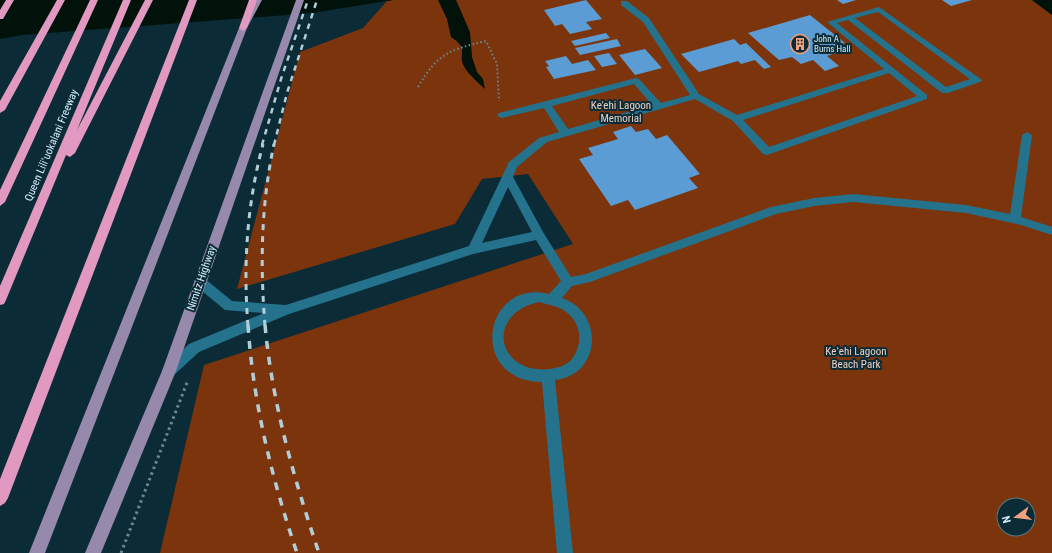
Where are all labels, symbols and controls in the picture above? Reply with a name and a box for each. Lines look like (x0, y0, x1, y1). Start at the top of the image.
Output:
building icon: John A Burns Hall (789, 33, 811, 55)
place label: John A Burns Hall (814, 34, 851, 54)
street label: Queen Liliʻuokalani Freeway (22, 87, 81, 203)
park label: Ke'ehi Lagoon Memorial (591, 99, 651, 125)
street label: Nimitz Highway (184, 244, 219, 312)
park label: Keʻehi Lagoon Beach Park (825, 345, 887, 371)
north arrow (996, 497, 1036, 537)
text: N (1000, 514, 1014, 524)

